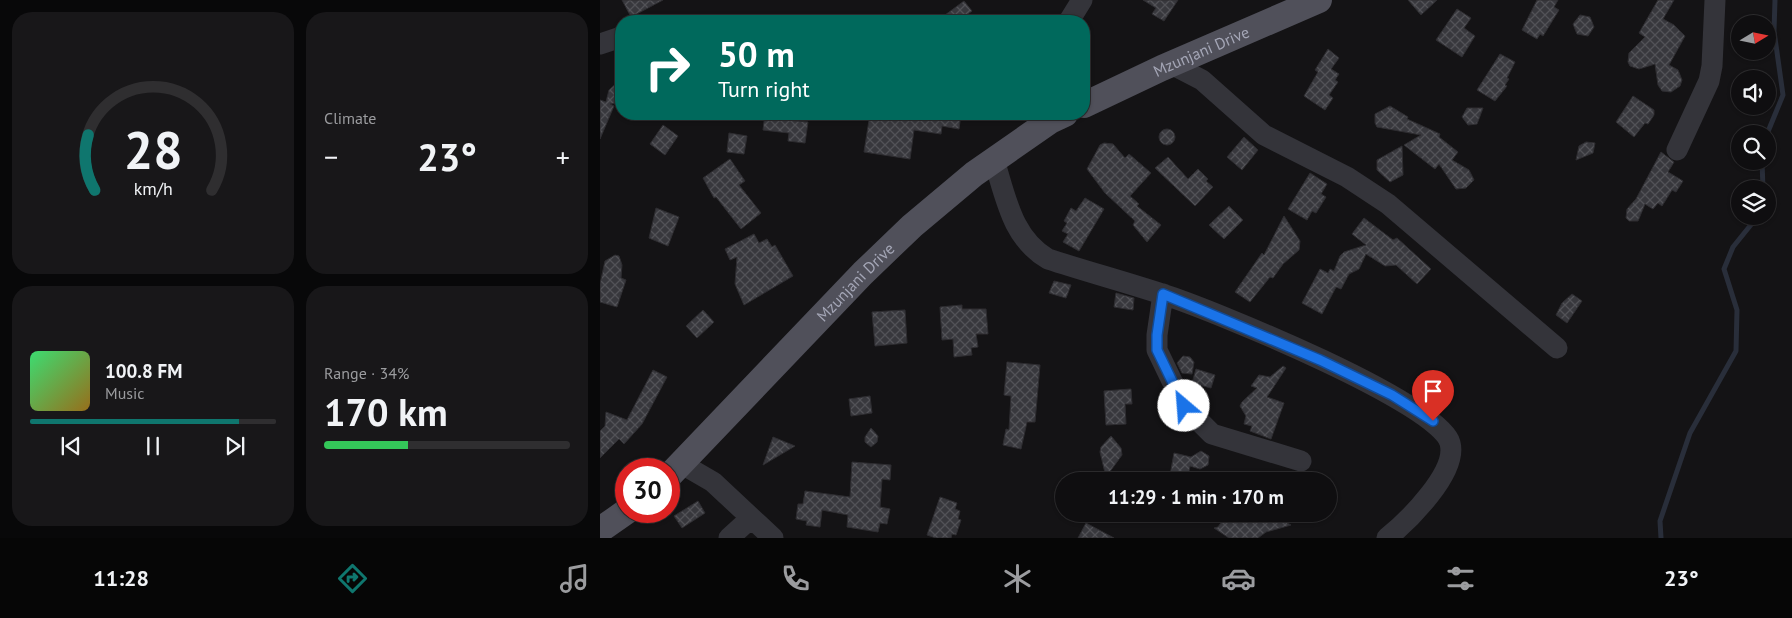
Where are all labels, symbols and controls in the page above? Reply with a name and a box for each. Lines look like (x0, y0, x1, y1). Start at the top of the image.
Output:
north arrow (1731, 15, 1776, 60)
map controls (1731, 15, 1776, 225)
street label: Mzunjani Drive (1150, 21, 1252, 81)
text: 50 m (718, 31, 795, 77)
icon: right (635, 35, 700, 100)
button: sound (1731, 70, 1776, 115)
text: Turn right (718, 75, 810, 103)
text: Climate (324, 108, 376, 128)
text: 28 (124, 116, 182, 183)
button: search (1731, 125, 1776, 170)
text: 23° (417, 132, 477, 181)
text: − (324, 138, 338, 175)
text: + (556, 138, 570, 175)
text: km/h (133, 177, 173, 200)
button: layers (1731, 180, 1776, 225)
street label: Mzunjani Drive (812, 238, 898, 326)
text: 100.8 FM (105, 359, 182, 383)
text: Range · 34% (324, 363, 409, 383)
pin (1412, 370, 1454, 421)
icon: arrive (1419, 377, 1447, 405)
position arrow (1157, 379, 1209, 431)
text: Music (105, 383, 145, 403)
text: 170 km (324, 387, 448, 436)
icon: previous (57, 432, 85, 460)
icon: pause (139, 432, 167, 460)
icon: next (221, 432, 249, 460)
speed limit sign: 30 (615, 458, 680, 523)
text: 11:29 · 1 min · 170 m (1108, 485, 1284, 509)
icon: directions (335, 561, 370, 596)
icon: music (557, 561, 592, 596)
icon: phone (778, 561, 813, 596)
icon: climate (1000, 561, 1035, 596)
icon: car (1221, 561, 1256, 596)
icon: filters (1443, 561, 1478, 596)
text: 11:28 (93, 564, 149, 592)
text: 23° (1664, 564, 1699, 592)

